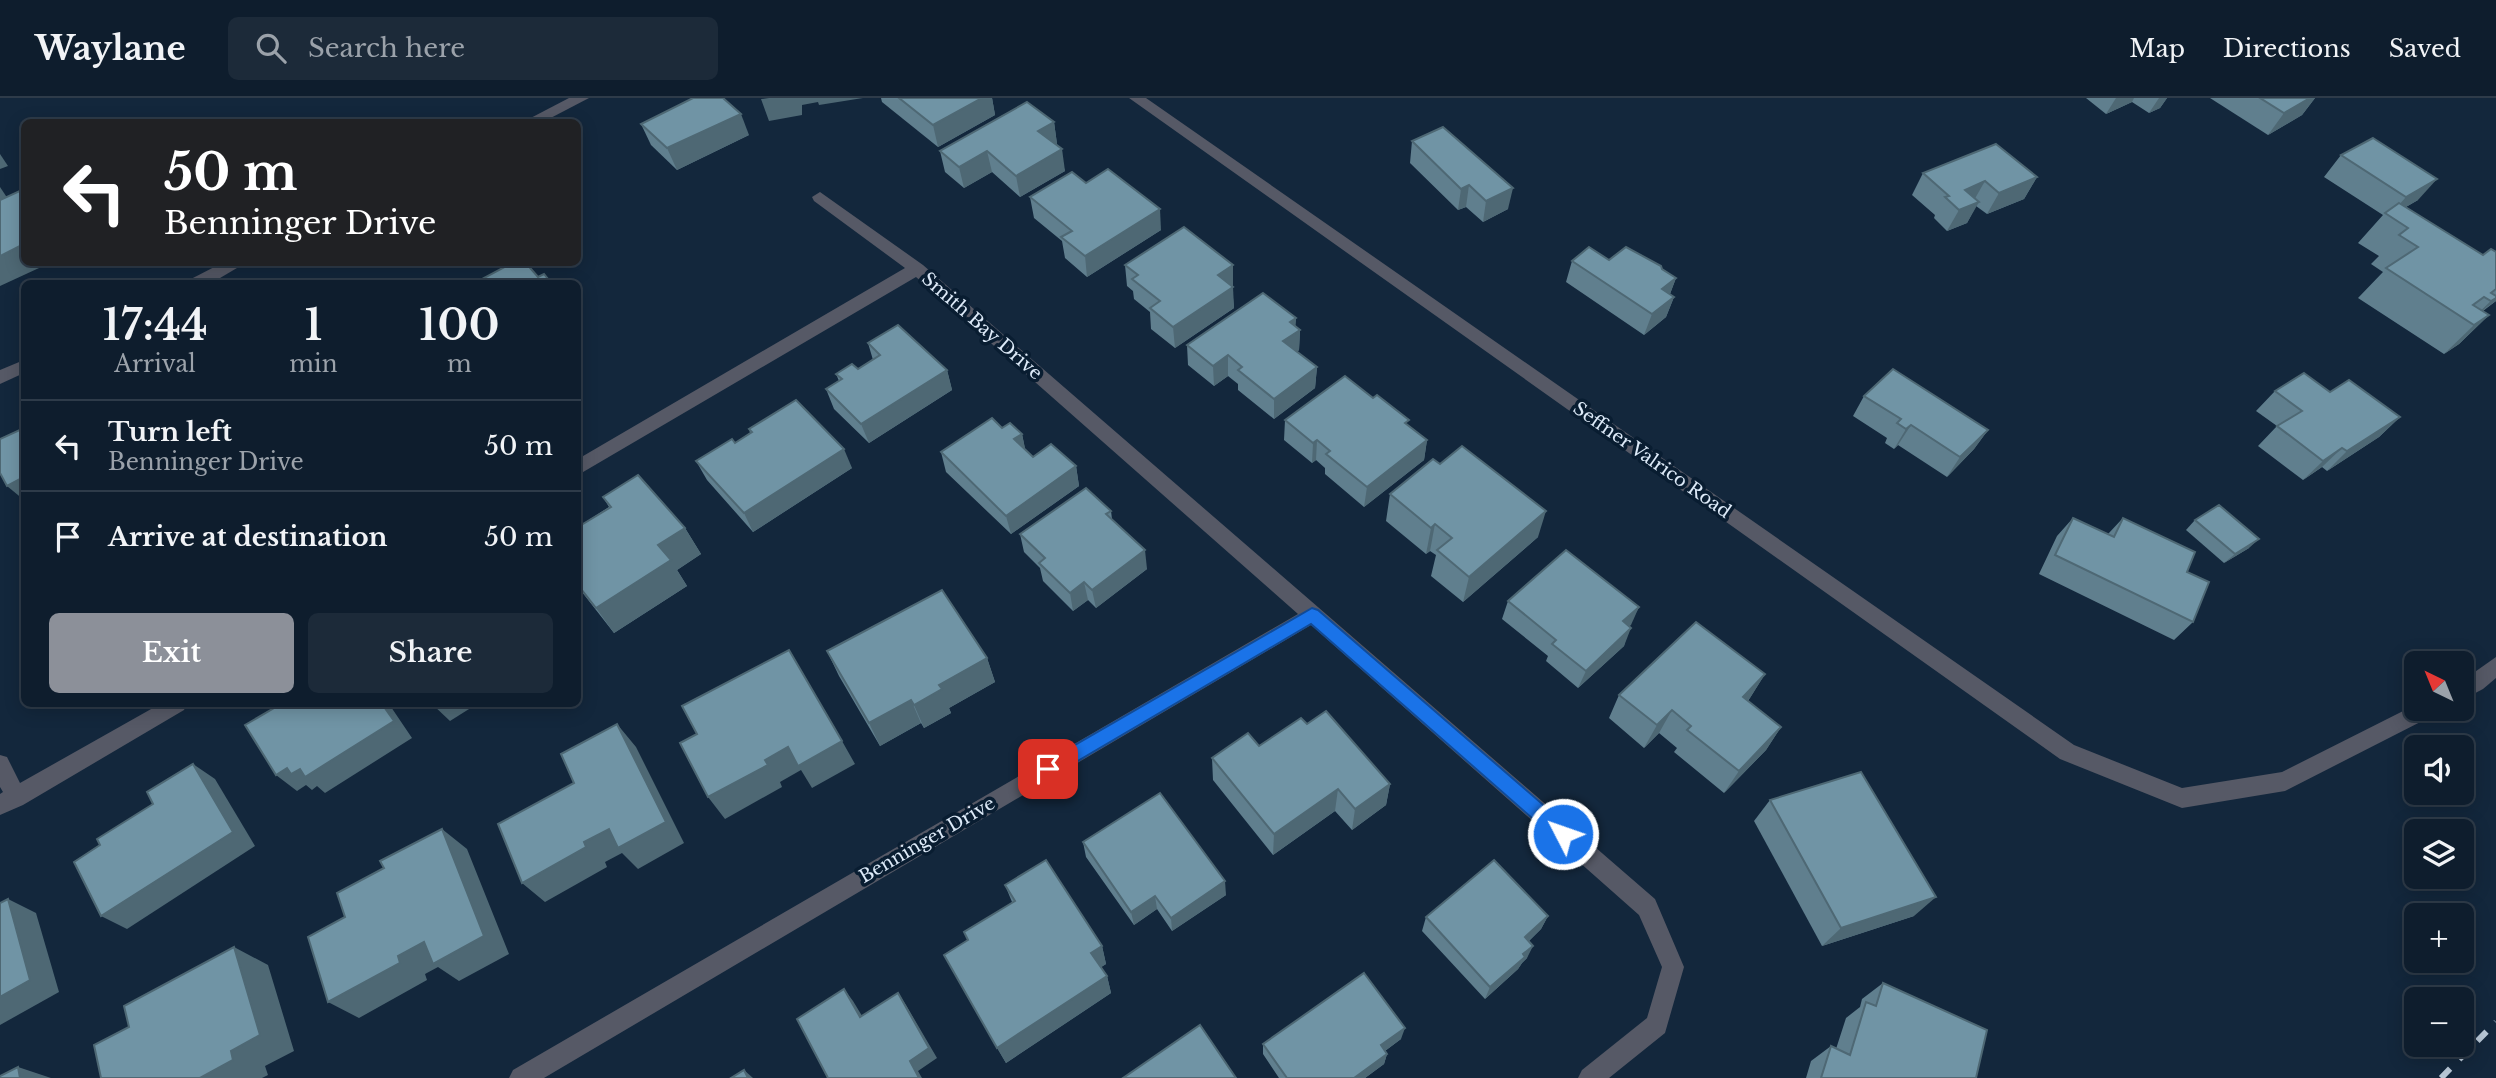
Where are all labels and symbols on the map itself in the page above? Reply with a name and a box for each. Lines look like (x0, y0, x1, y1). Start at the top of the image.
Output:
street label: Smith Bay Drive (917, 268, 1047, 384)
street label: Seffner Valrico Road (1569, 397, 1735, 523)
north arrow (2404, 651, 2474, 721)
pin (1018, 739, 1078, 799)
street label: Benninger Drive (855, 792, 999, 888)
position arrow (1526, 797, 1600, 871)

